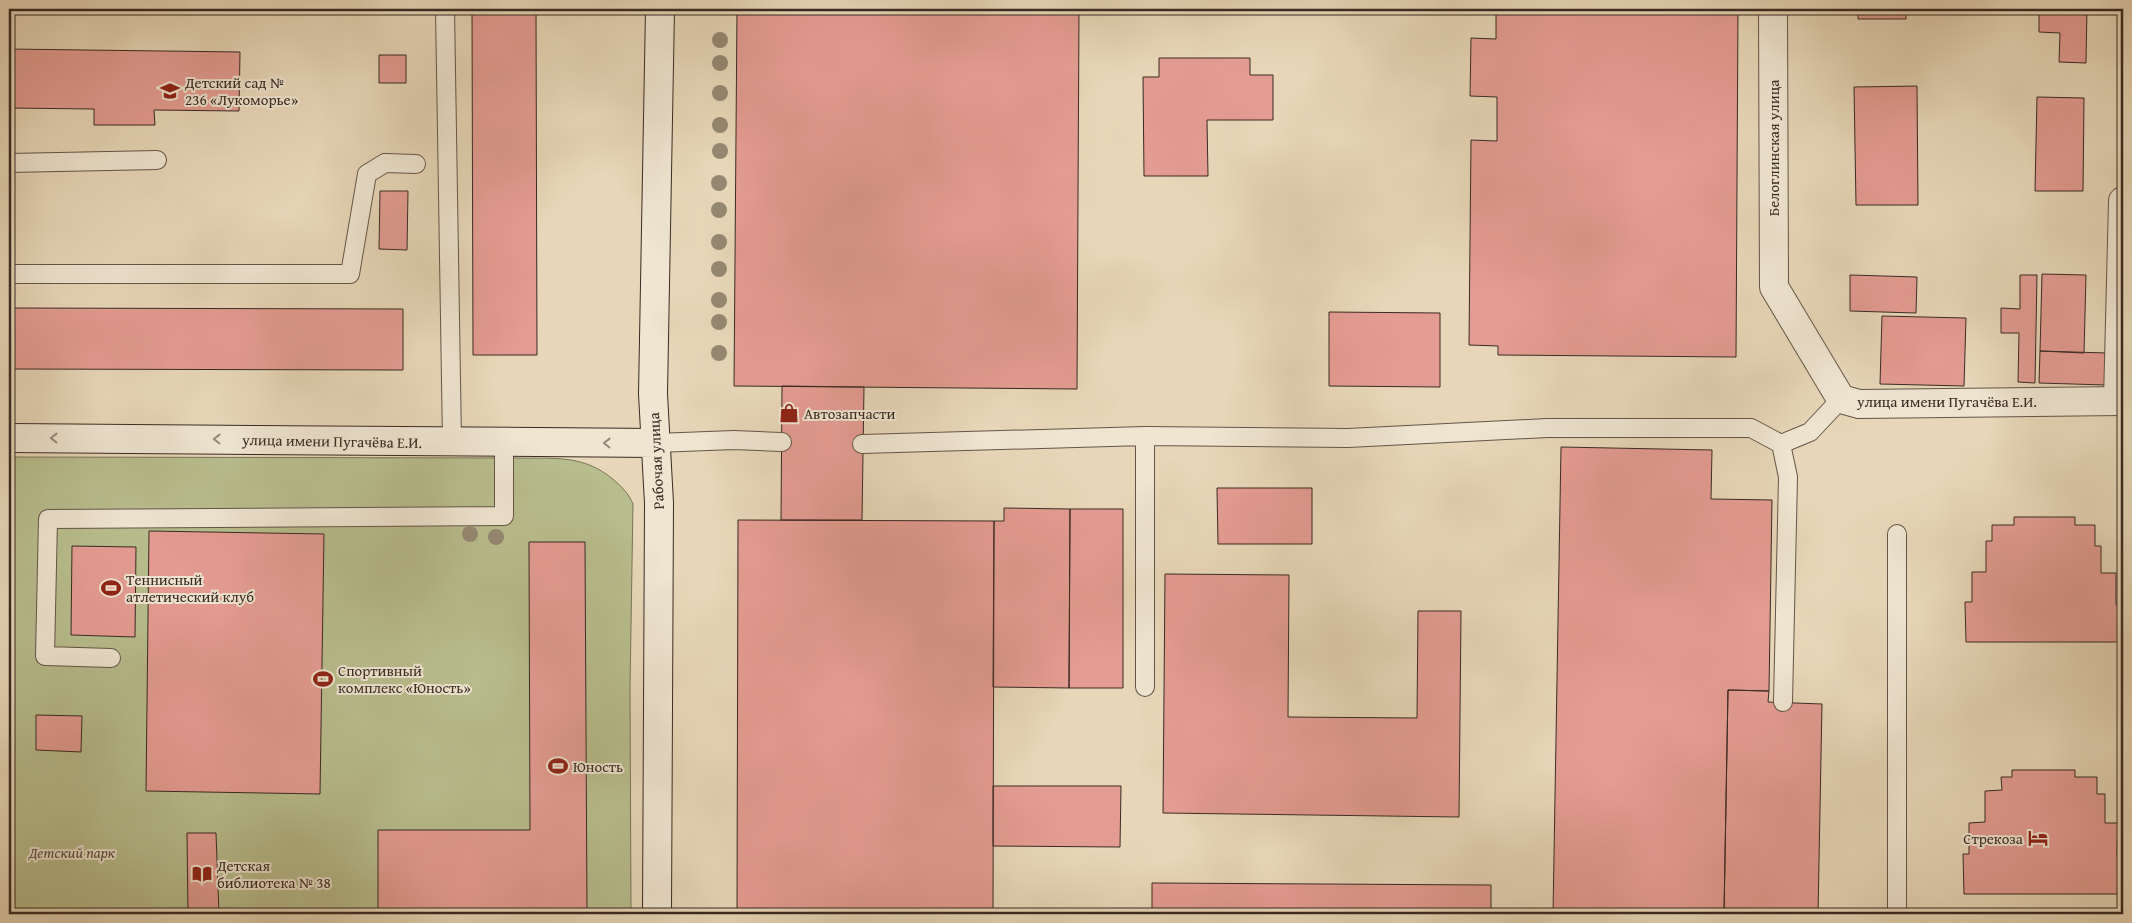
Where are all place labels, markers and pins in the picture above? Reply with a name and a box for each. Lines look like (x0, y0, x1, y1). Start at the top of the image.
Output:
place label: Детский сад № 236 «Лукоморье» (184, 72, 298, 110)
school or university icon: Детский сад № 236 «Лукоморье» (159, 80, 181, 102)
shop icon: Автозапчасти (778, 402, 800, 424)
place label: Автозапчасти (804, 403, 895, 424)
place label: Теннисный атлетический клуб (126, 569, 254, 607)
sports icon: Теннисный атлетический клуб (100, 577, 122, 599)
place label: Спортивный комплекс «Юность» (338, 660, 471, 698)
sports icon: Спортивный комплекс «Юность» (312, 668, 334, 690)
sports icon: Юность (547, 755, 569, 777)
place label: Юность (573, 756, 623, 777)
hotel icon: Стрекоза (2027, 827, 2049, 849)
place label: Стрекоза (1963, 828, 2024, 849)
place label: Детская библиотека № 38 (216, 855, 331, 893)
library icon: Детская библиотека № 38 (191, 863, 213, 885)

